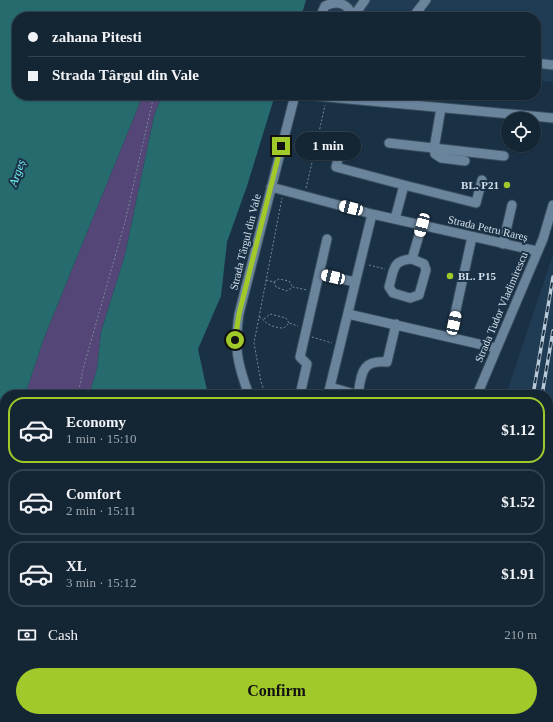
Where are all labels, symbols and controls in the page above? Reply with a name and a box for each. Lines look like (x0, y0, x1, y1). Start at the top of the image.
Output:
text: zahana Pitesti (52, 29, 142, 45)
text: Strada Târgul din Vale (52, 67, 199, 83)
map controls (501, 112, 541, 152)
button: locate (501, 112, 541, 152)
callout: 1 min (295, 132, 361, 160)
route end (272, 137, 290, 155)
text: 1 min (312, 138, 344, 153)
water label: Argeș (6, 157, 28, 189)
place label: BL. P21 (461, 179, 499, 191)
marker: BL. P21 (502, 180, 512, 190)
street label: Strada Târgul din Vale (227, 193, 263, 291)
car (338, 199, 364, 217)
car (413, 212, 431, 238)
street label: Strada Petru Rareș (447, 213, 529, 243)
street label: Strada Tudor Vladimirescu (472, 249, 530, 364)
car (320, 268, 346, 286)
place label: BL. P15 (458, 270, 496, 282)
marker: BL. P15 (445, 271, 455, 281)
car (446, 310, 462, 336)
route start (226, 331, 244, 349)
icon: car (18, 412, 54, 448)
text: Economy (66, 414, 126, 430)
text: $1.12 (501, 422, 535, 438)
text: 1 min · 15:10 (66, 431, 136, 446)
icon: car (18, 484, 54, 520)
text: Comfort (66, 486, 121, 502)
text: $1.52 (501, 494, 535, 510)
text: 2 min · 15:11 (66, 503, 136, 518)
icon: car (18, 556, 54, 592)
text: XL (66, 558, 87, 574)
text: $1.91 (501, 566, 535, 582)
text: 3 min · 15:12 (66, 575, 136, 590)
icon: cash (16, 624, 38, 646)
text: Cash (48, 627, 78, 643)
text: 210 m (504, 627, 537, 642)
button: Confirm (16, 668, 537, 714)

